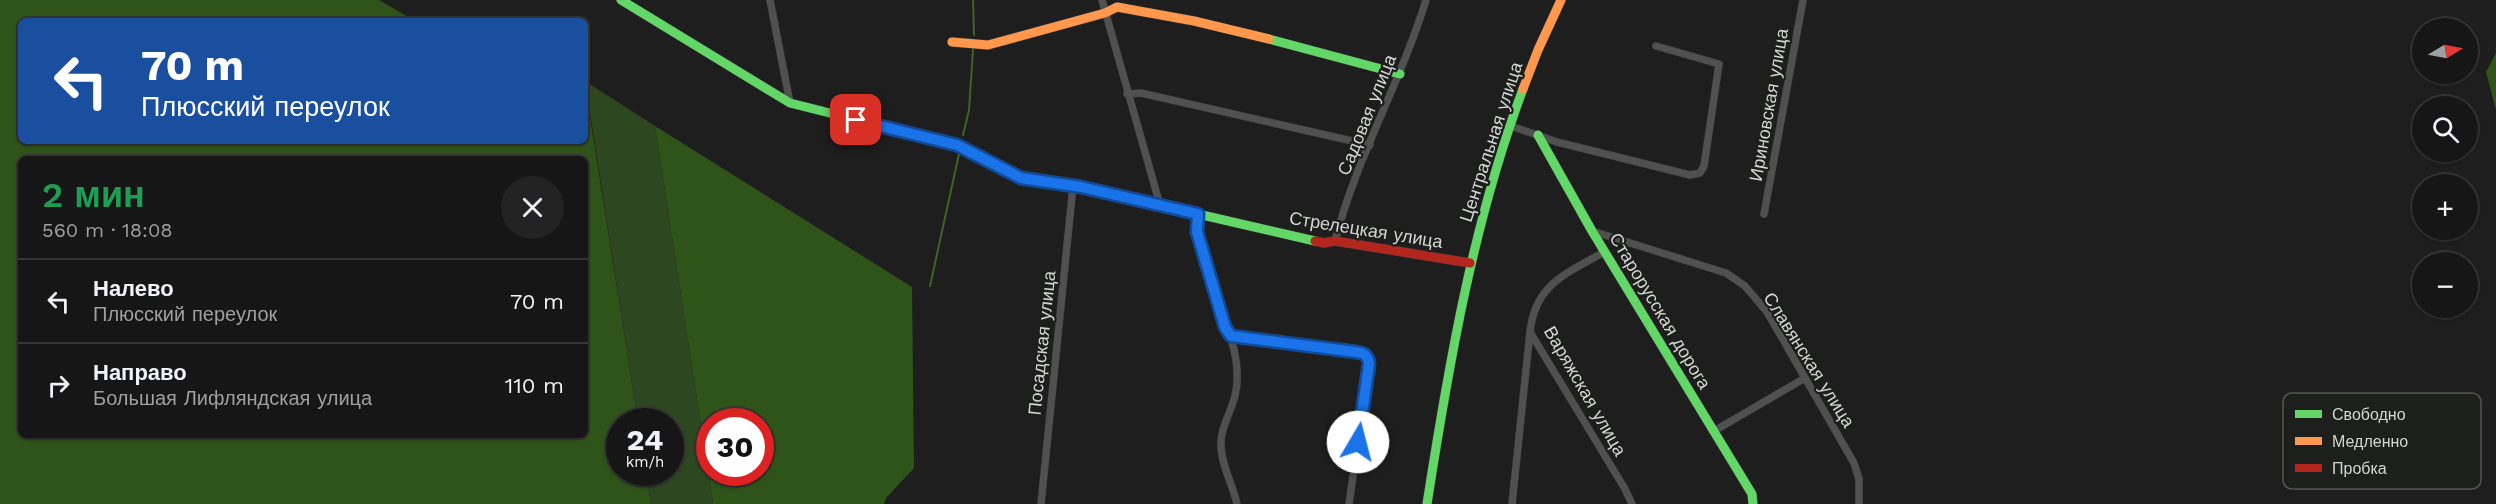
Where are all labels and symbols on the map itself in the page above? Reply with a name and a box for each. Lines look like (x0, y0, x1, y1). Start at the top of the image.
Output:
north arrow (2412, 18, 2478, 84)
street label: Ириновская улица (1745, 26, 1792, 183)
street label: Садовая улица (1333, 50, 1401, 178)
street label: Центральная улица (1455, 58, 1527, 224)
pin (830, 94, 881, 145)
street label: Стрелецкая улица (1288, 207, 1445, 252)
street label: Старорусская дорога (1605, 229, 1716, 394)
street label: Посадская улица (1023, 269, 1060, 416)
street label: Славянская улица (1759, 288, 1860, 432)
street label: Варяжская улица (1540, 322, 1632, 460)
legend (2283, 393, 2481, 489)
text: Свободно (2332, 405, 2406, 424)
speed limit sign: 30 (696, 408, 774, 486)
position arrow (1326, 410, 1390, 474)
text: Медленно (2332, 432, 2408, 451)
text: Пробка (2332, 459, 2387, 478)

